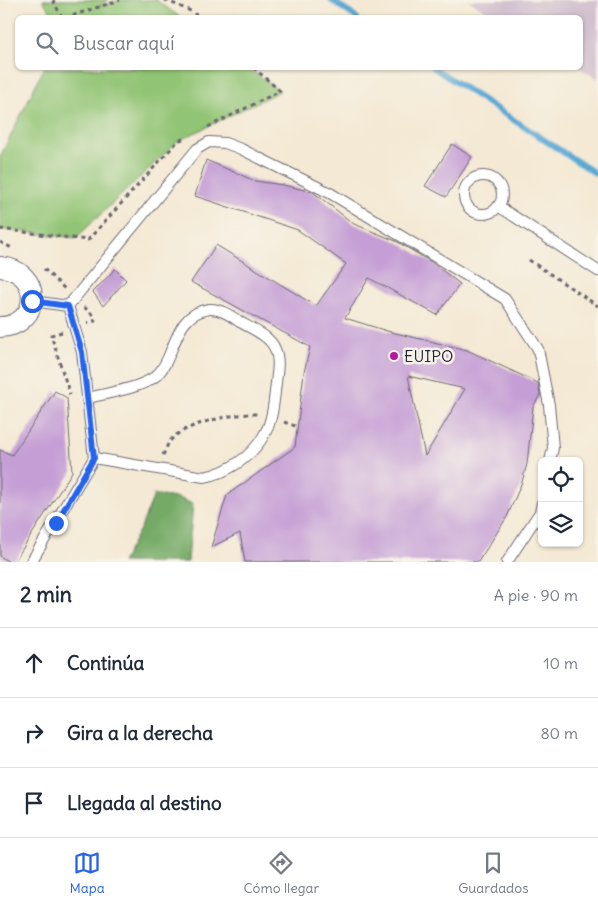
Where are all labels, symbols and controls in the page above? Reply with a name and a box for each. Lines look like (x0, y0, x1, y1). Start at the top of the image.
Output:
search box (15, 15, 583, 70)
icon: search (33, 29, 61, 57)
text: Buscar aquí (73, 31, 174, 55)
route start (21, 290, 44, 313)
place label: EUIPO (404, 346, 453, 366)
marker: EUIPO (388, 350, 400, 362)
map controls (538, 457, 583, 547)
button: locate (538, 457, 583, 502)
button: layers (538, 502, 583, 547)
route end (45, 512, 68, 535)
text: 2 min (20, 581, 72, 608)
text: A pie · 90 m (494, 585, 578, 605)
icon: ahead (20, 649, 48, 677)
text: Continúa (67, 651, 144, 675)
text: 10 m (543, 653, 578, 673)
icon: right (20, 719, 48, 747)
text: Gira a la derecha (67, 721, 213, 745)
text: 80 m (540, 723, 578, 743)
icon: arrive (20, 789, 48, 817)
text: Llegada al destino (67, 791, 222, 815)
tab: Mapa (69, 849, 105, 897)
tab: Cómo llegar (244, 849, 319, 897)
tab: Guardados (458, 849, 529, 897)

